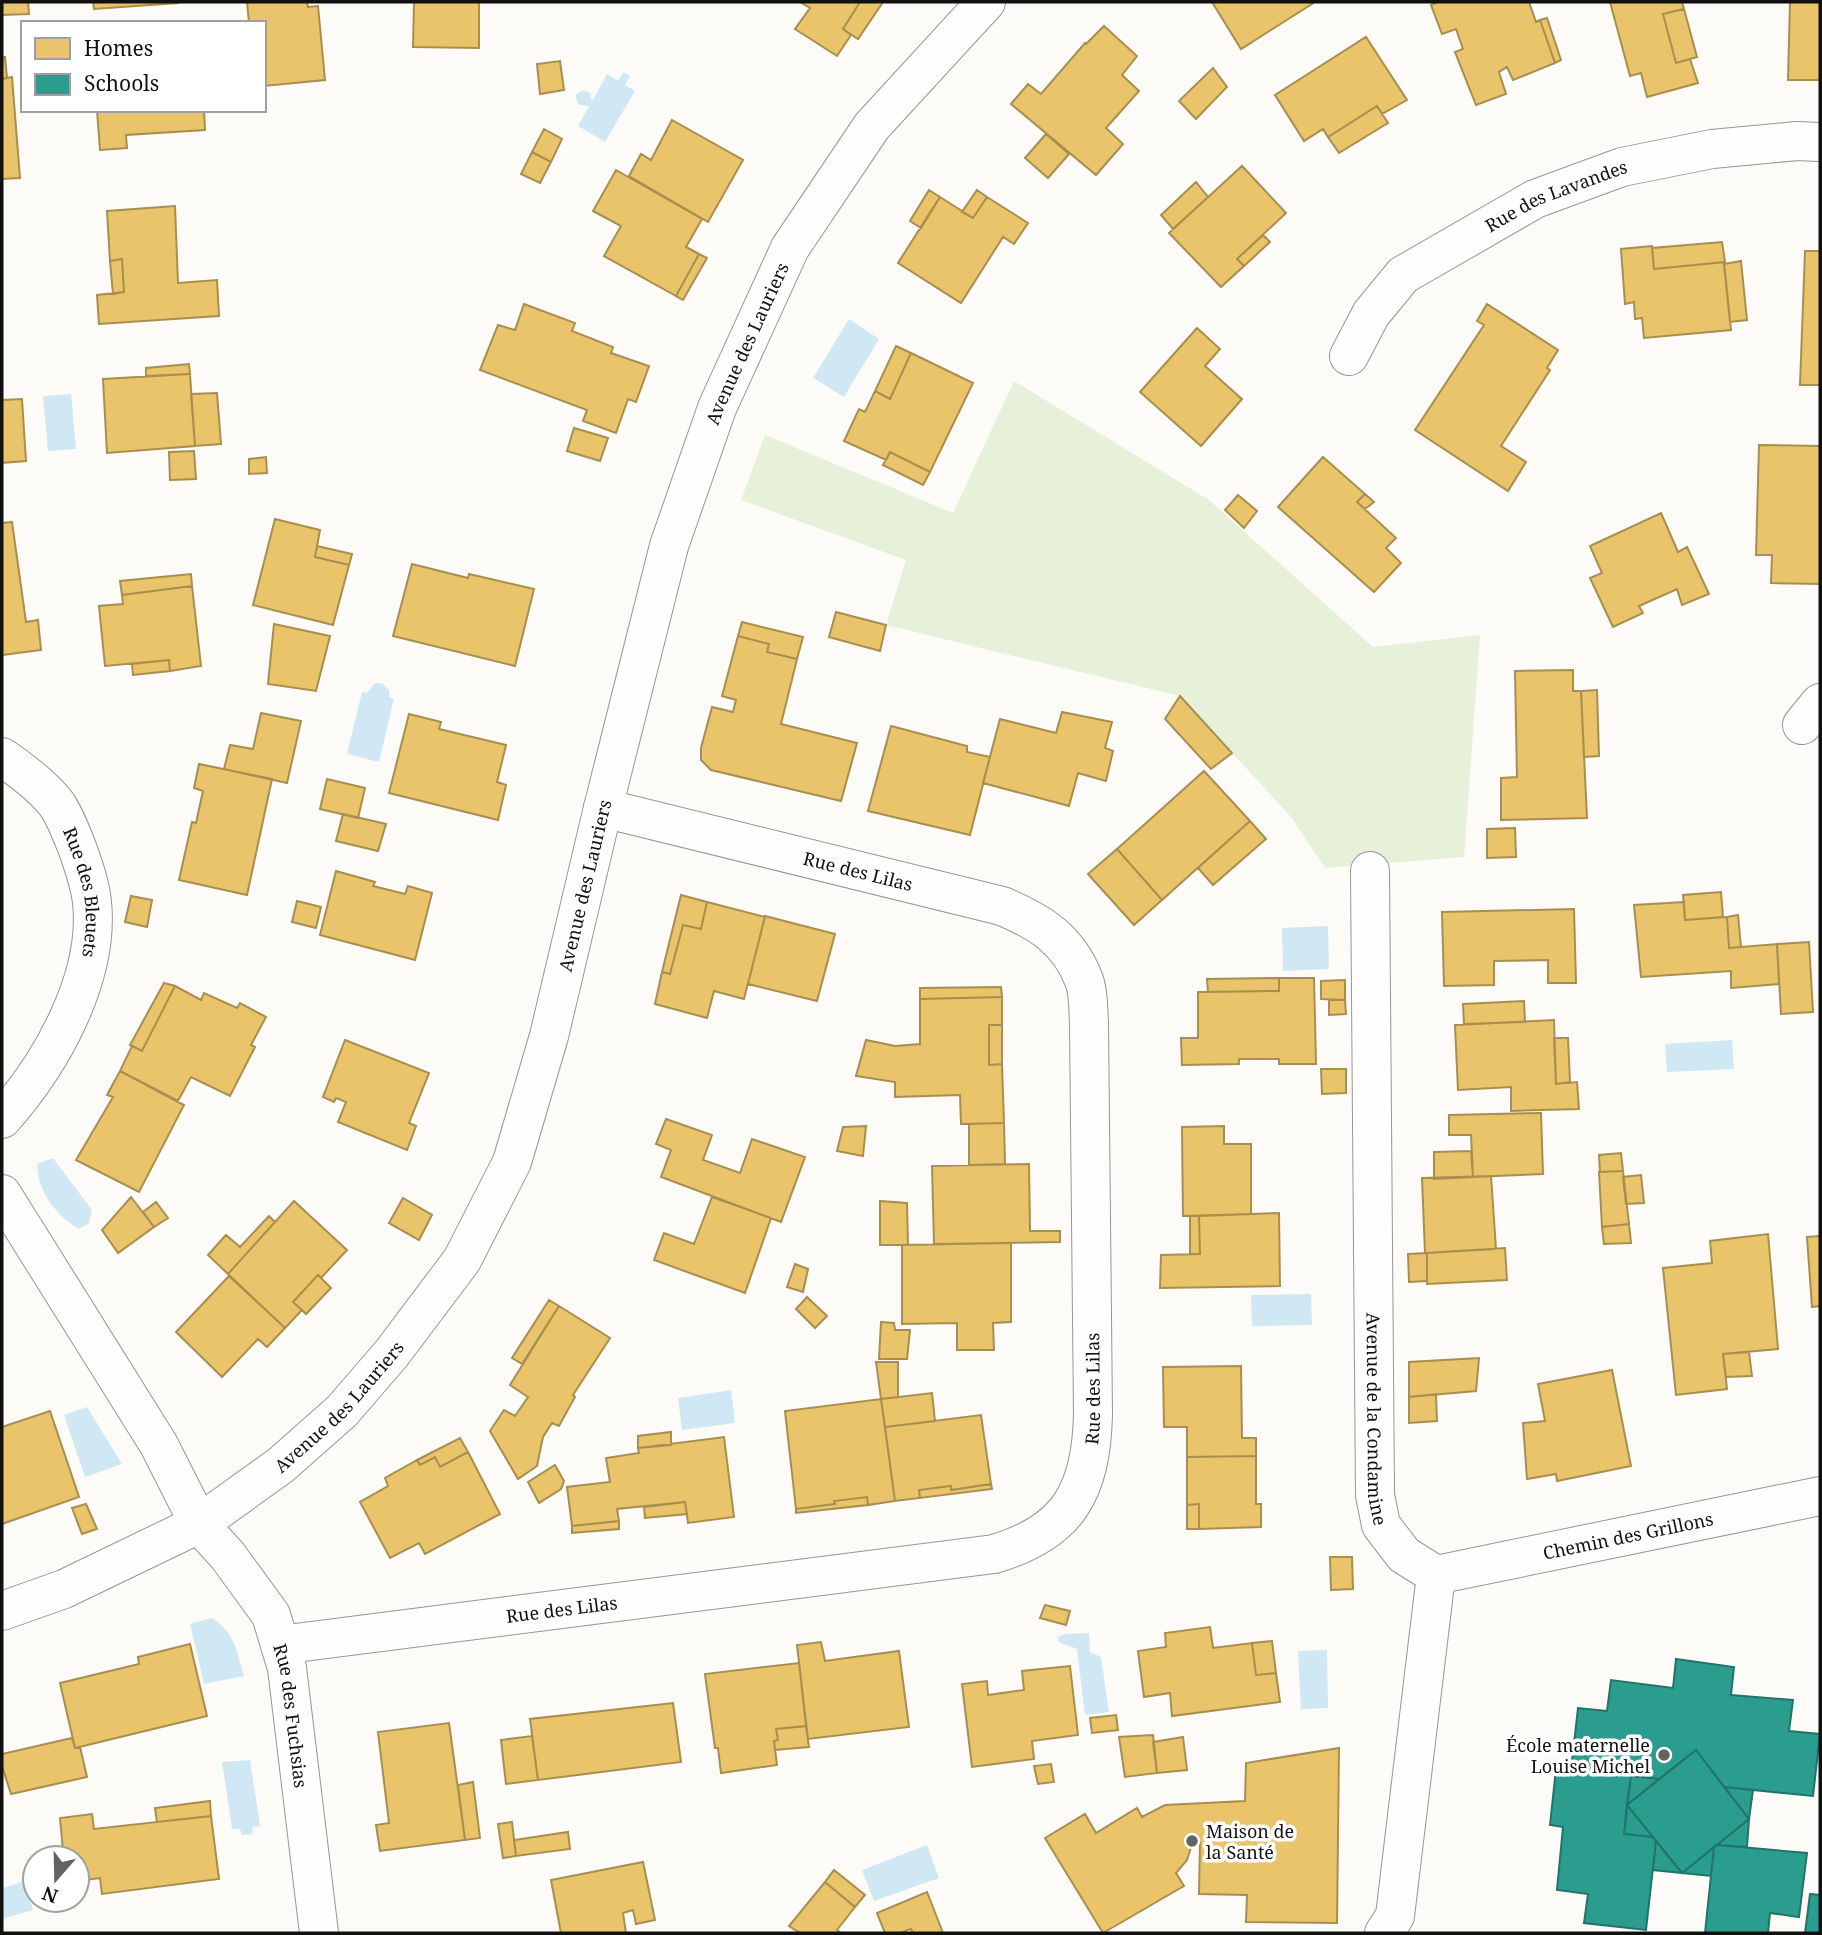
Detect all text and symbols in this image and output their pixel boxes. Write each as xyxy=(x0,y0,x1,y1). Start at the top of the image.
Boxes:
legend xyxy=(21,21,266,112)
text: Homes xyxy=(84,34,153,62)
text: Schools xyxy=(84,69,159,97)
street label: Rue des Lavandes xyxy=(1481,154,1629,237)
street label: Avenue des Lauriers xyxy=(700,258,794,428)
street label: Avenue des Lauriers xyxy=(553,797,617,974)
street label: Rue des Bleuets xyxy=(58,823,105,960)
street label: Rue des Lilas xyxy=(801,846,915,896)
street label: Avenue de la Condamine xyxy=(1362,1312,1393,1527)
street label: Rue des Lilas xyxy=(1079,1333,1105,1446)
street label: Avenue des Lauriers xyxy=(269,1336,409,1478)
street label: Chemin des Grillons xyxy=(1541,1506,1715,1565)
street label: Rue des Lilas xyxy=(505,1590,619,1628)
street label: Rue des Fuchsias xyxy=(268,1641,313,1789)
place label: École maternelle Louise Michel xyxy=(1506,1733,1650,1778)
marker: École maternelle Louise Michel xyxy=(1656,1747,1672,1763)
place label: Maison de la Santé xyxy=(1206,1819,1294,1864)
marker: Maison de la Santé xyxy=(1184,1833,1200,1849)
north arrow xyxy=(21,1844,91,1914)
text: N xyxy=(39,1880,62,1910)

